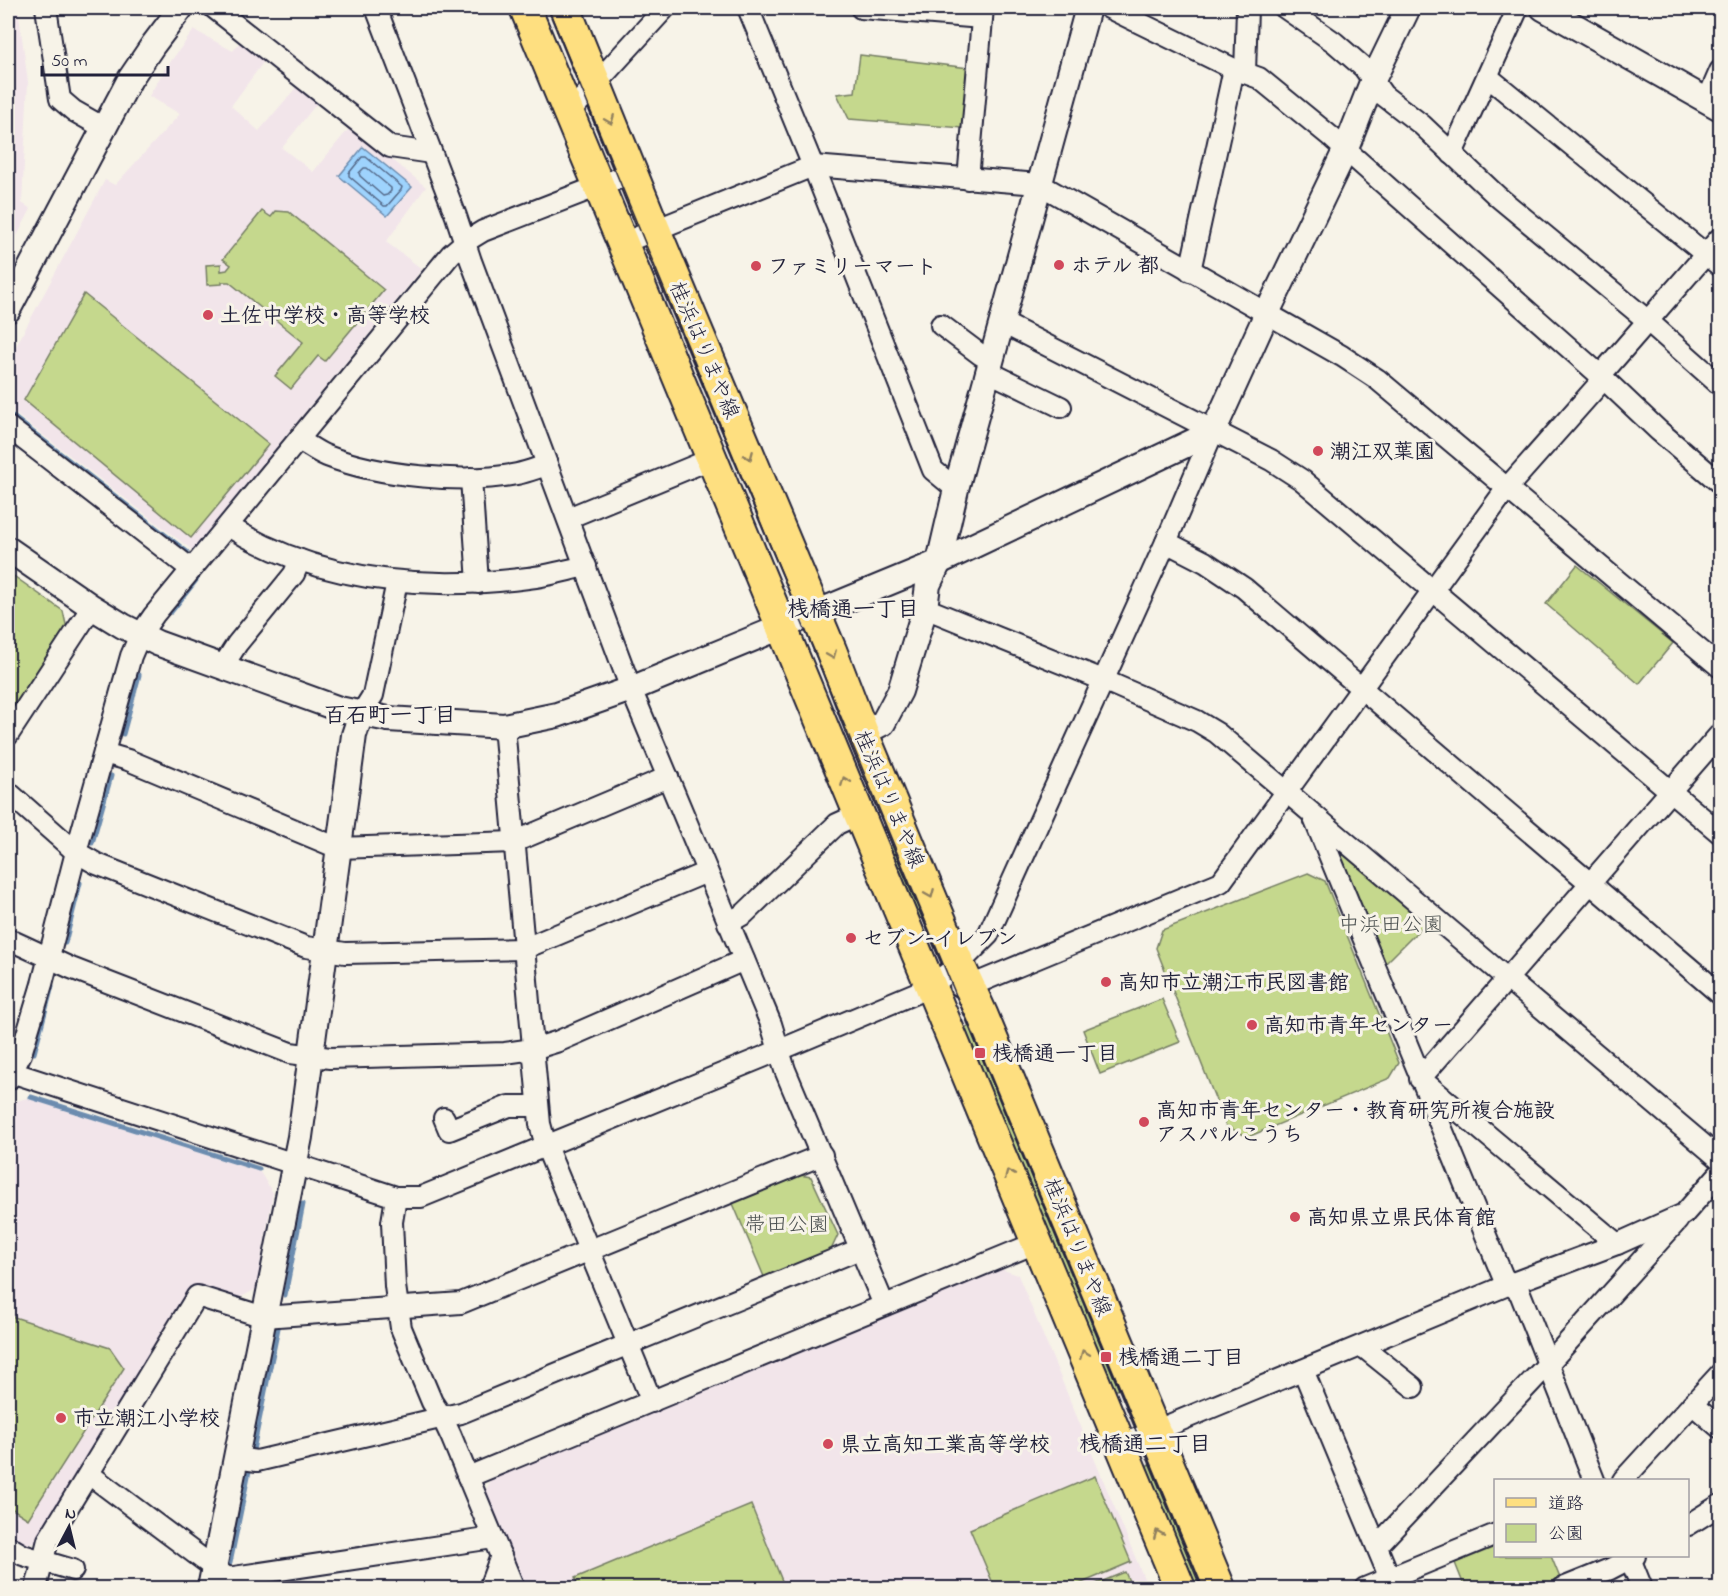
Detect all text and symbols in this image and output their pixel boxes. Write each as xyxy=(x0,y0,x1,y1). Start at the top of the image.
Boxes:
scale bar xyxy=(42,39,168,77)
text: 50 m xyxy=(51,49,88,75)
one-way arrow xyxy=(603,114,615,125)
place label: ホテル 都 xyxy=(1071,252,1159,282)
place label: ファミリーマート xyxy=(768,253,937,283)
marker: ホテル 都 xyxy=(1052,258,1066,272)
marker: ファミリーマート xyxy=(749,259,763,273)
street label: 桂浜はりまや線 xyxy=(661,277,746,424)
place label: 土佐中学校・高等学校 xyxy=(220,302,430,332)
marker: 土佐中学校・高等学校 xyxy=(201,308,215,322)
place label: 潮江双葉園 xyxy=(1330,438,1435,468)
marker: 潮江双葉園 xyxy=(1311,444,1325,458)
one-way arrow xyxy=(742,449,754,460)
district label: 桟橋通一丁目 xyxy=(787,595,919,627)
one-way arrow xyxy=(825,649,837,660)
district label: 百石町一丁目 xyxy=(324,701,456,733)
street label: 桂浜はりまや線 xyxy=(846,726,931,873)
one-way arrow xyxy=(840,776,852,787)
one-way arrow xyxy=(923,887,935,898)
park label: 中浜田公園 xyxy=(1339,911,1444,941)
place label: セブン-イレブン xyxy=(863,925,1018,955)
marker: セブン-イレブン xyxy=(844,931,858,945)
place label: 高知市立潮江市民図書館 xyxy=(1118,969,1349,999)
marker: 高知市立潮江市民図書館 xyxy=(1099,975,1113,989)
place label: 高知市青年センター xyxy=(1264,1012,1453,1042)
marker: 高知市青年センター xyxy=(1245,1018,1259,1032)
place label: 桟橋通一丁目 xyxy=(992,1040,1118,1070)
marker: 桟橋通一丁目 xyxy=(973,1046,987,1060)
place label: 高知市青年センター・教育研究所複合施設 アスパルこうち xyxy=(1156,1097,1555,1151)
marker: 高知市青年センター・教育研究所複合施設 アスパルこうち xyxy=(1137,1115,1151,1129)
one-way arrow xyxy=(1004,1169,1016,1180)
street label: 桂浜はりまや線 xyxy=(1035,1174,1118,1322)
place label: 高知県立県民体育館 xyxy=(1307,1204,1496,1234)
marker: 高知県立県民体育館 xyxy=(1288,1210,1302,1224)
park label: 帯田公園 xyxy=(745,1211,829,1241)
place label: 桟橋通二丁目 xyxy=(1118,1344,1244,1374)
one-way arrow xyxy=(1079,1349,1091,1360)
marker: 桟橋通二丁目 xyxy=(1099,1350,1113,1364)
place label: 市立潮江小学校 xyxy=(73,1405,220,1435)
marker: 市立潮江小学校 xyxy=(54,1411,68,1425)
district label: 桟橋通二丁目 xyxy=(1079,1430,1211,1462)
place label: 県立高知工業高等学校 xyxy=(840,1431,1050,1461)
marker: 県立高知工業高等学校 xyxy=(821,1437,835,1451)
legend xyxy=(1494,1479,1689,1557)
text: 道路 xyxy=(1548,1492,1584,1518)
north arrow xyxy=(39,1497,99,1557)
text: N xyxy=(64,1502,78,1527)
text: 公園 xyxy=(1548,1522,1584,1548)
one-way arrow xyxy=(1153,1530,1165,1541)

